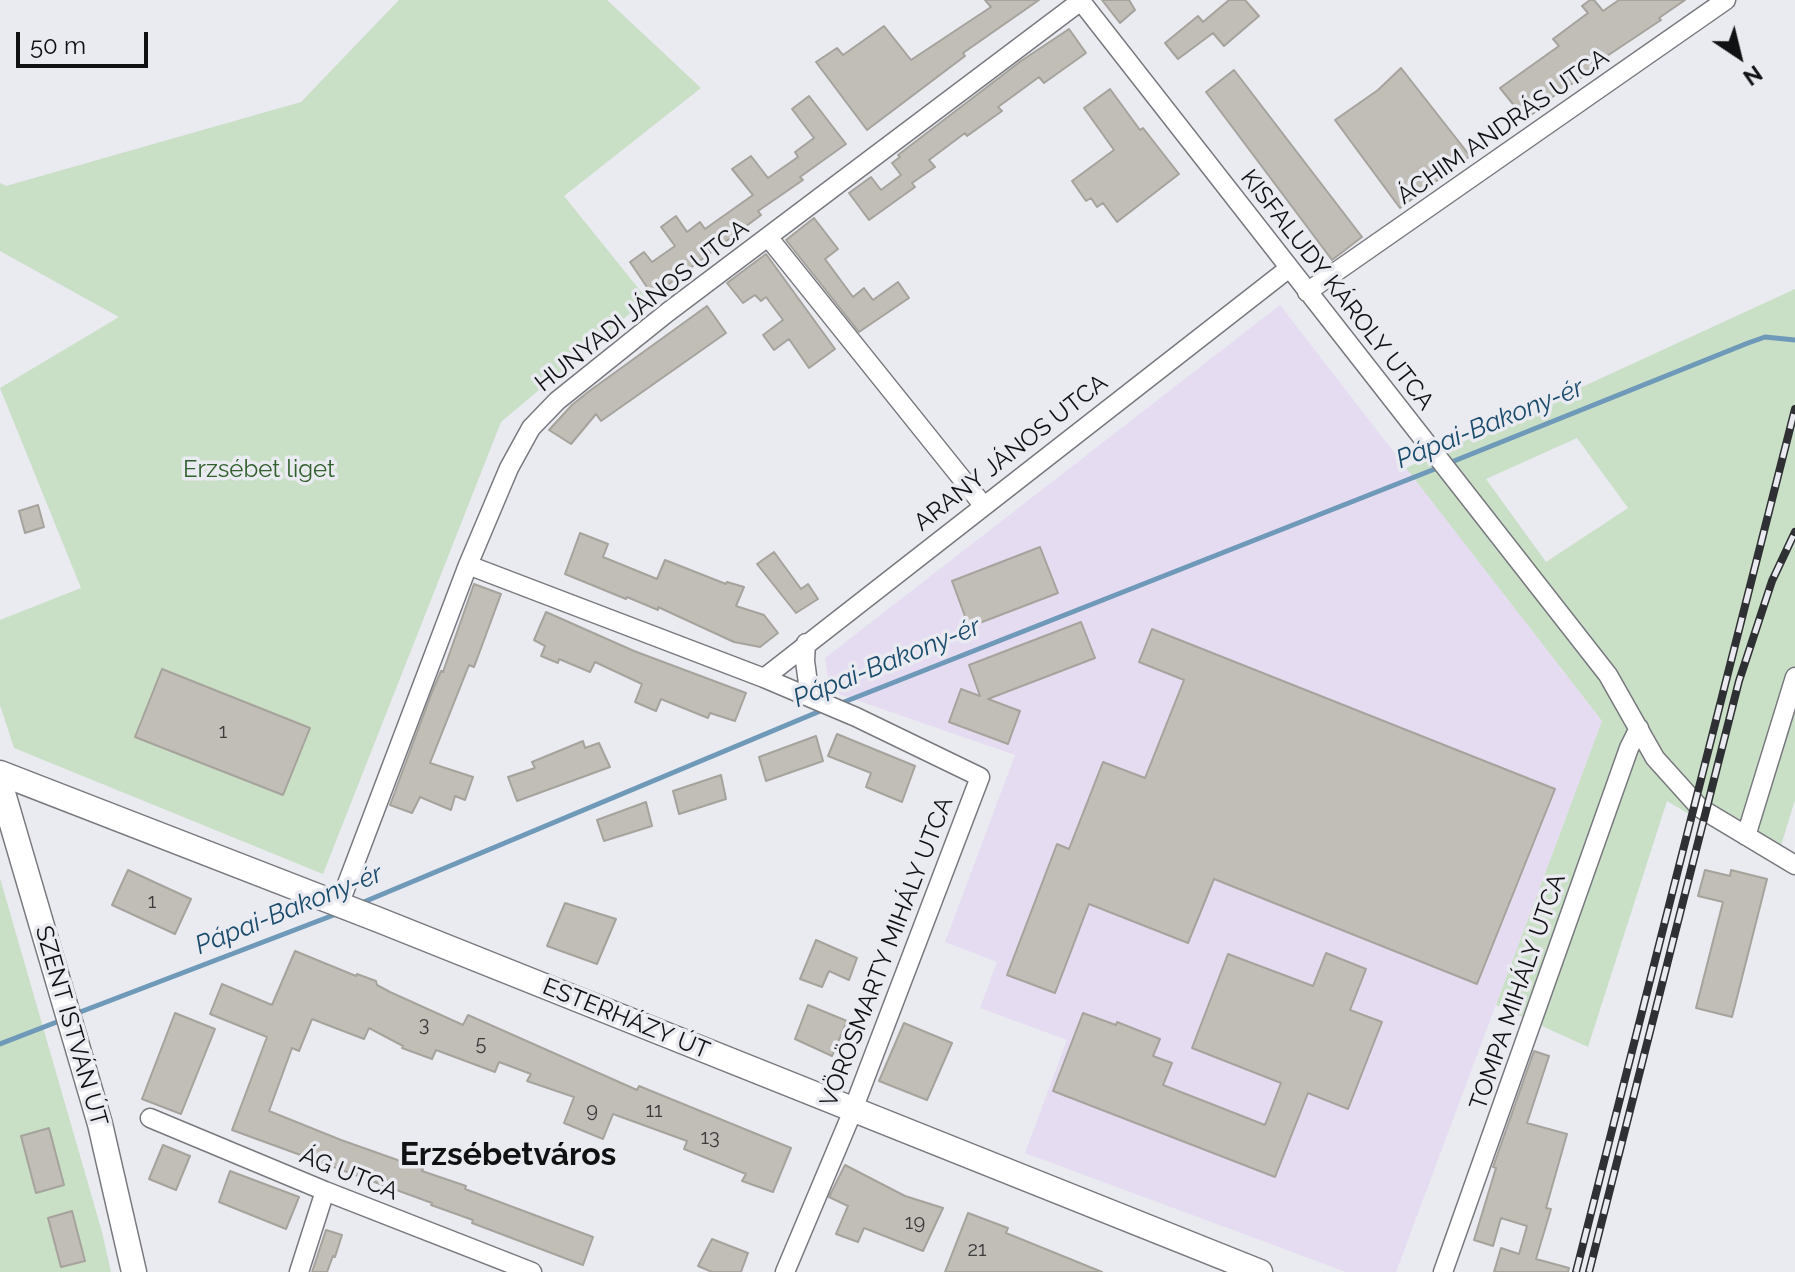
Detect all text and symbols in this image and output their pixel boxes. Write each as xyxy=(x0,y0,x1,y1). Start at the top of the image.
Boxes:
scale bar xyxy=(20,16,152,66)
north arrow xyxy=(1699,16,1779,96)
text: 50 m xyxy=(30,31,86,60)
street label: ÁCHIM ANDRÁS UTCA xyxy=(1392,43,1614,211)
text: N xyxy=(1738,60,1767,91)
street label: KISFALUDY KÁROLY UTCA xyxy=(1234,164,1440,416)
street label: HUNYADI JÁNOS UTCA xyxy=(530,214,754,398)
street label: ARANY JÁNOS UTCA xyxy=(909,369,1113,537)
water label: Pápai-Bakony-ér xyxy=(1392,372,1588,476)
park label: Erzsébet liget xyxy=(183,456,335,484)
water label: Pápai-Bakony-ér xyxy=(789,611,985,715)
house number: 1 xyxy=(219,720,227,744)
street label: VÖRÖSMARTY MIHÁLY UTCA xyxy=(814,793,960,1111)
water label: Pápai-Bakony-ér xyxy=(191,858,387,962)
street label: TOMPA MIHÁLY UTCA xyxy=(1464,870,1572,1114)
house number: 1 xyxy=(148,890,156,914)
street label: SZENT ISTVÁN ÚT xyxy=(29,922,113,1130)
street label: ESTERHÁZY ÚT xyxy=(538,972,714,1066)
house number: 3 xyxy=(419,1013,429,1037)
house number: 5 xyxy=(476,1032,486,1056)
house number: 9 xyxy=(586,1099,598,1123)
house number: 11 xyxy=(645,1099,663,1123)
house number: 13 xyxy=(700,1126,720,1150)
district label: Erzsébetváros xyxy=(400,1136,616,1174)
street label: ÁG UTCA xyxy=(296,1141,402,1207)
house number: 19 xyxy=(905,1211,925,1235)
house number: 21 xyxy=(968,1238,986,1262)

